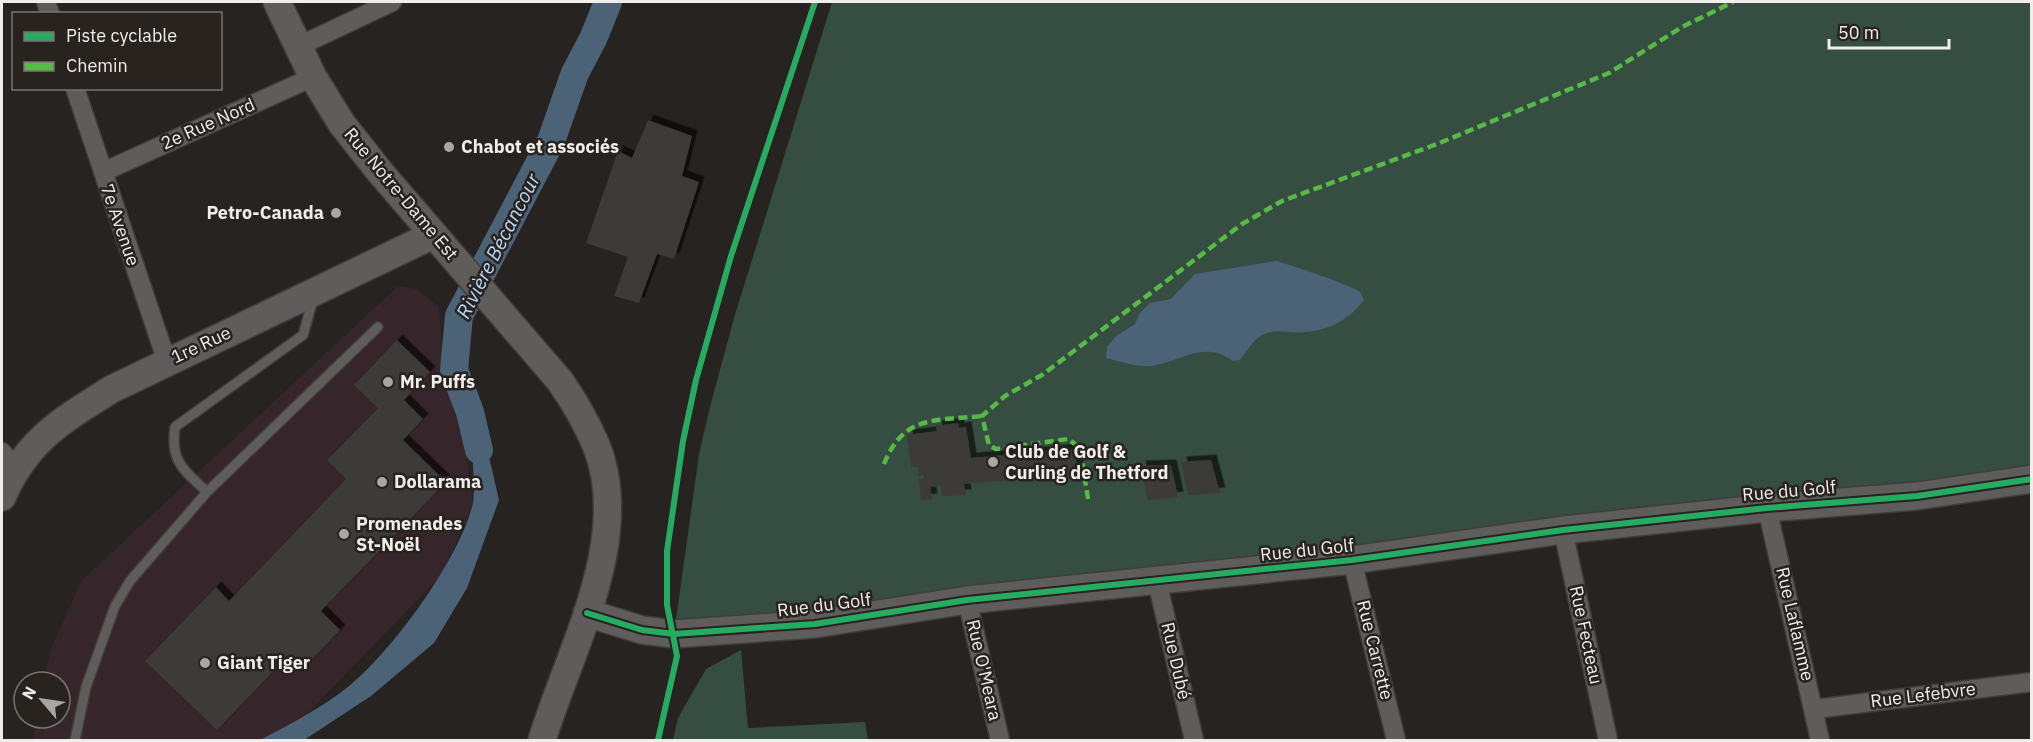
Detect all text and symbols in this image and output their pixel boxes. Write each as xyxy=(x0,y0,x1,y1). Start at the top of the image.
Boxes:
legend xyxy=(12,12,222,90)
scale bar xyxy=(1829,12,1949,50)
text: 50 m xyxy=(1838,21,1880,44)
text: Piste cyclable xyxy=(66,24,177,47)
text: Chemin xyxy=(66,54,128,77)
street label: 2e Rue Nord xyxy=(157,93,258,155)
street label: Rue Notre-Dame Est xyxy=(339,123,463,265)
place label: Chabot et associés xyxy=(461,135,619,158)
marker: Chabot et associés xyxy=(442,140,456,154)
water label: Rivière Bécancour xyxy=(449,168,546,323)
street label: 7e Avenue xyxy=(96,181,145,269)
place label: Petro-Canada xyxy=(206,201,324,224)
marker: Petro-Canada xyxy=(329,206,343,220)
street label: 1re Rue xyxy=(167,321,234,368)
place label: Mr. Puffs xyxy=(400,370,475,393)
marker: Mr. Puffs xyxy=(381,375,395,389)
place label: Club de Golf & Curling de Thetford xyxy=(1005,440,1169,484)
marker: Club de Golf & Curling de Thetford xyxy=(986,455,1000,469)
place label: Dollarama xyxy=(394,470,481,493)
marker: Dollarama xyxy=(375,475,389,489)
street label: Rue du Golf xyxy=(1741,475,1837,506)
place label: Promenades St-Noël xyxy=(356,512,462,556)
marker: Promenades St-Noël xyxy=(337,527,351,541)
street label: Rue du Golf xyxy=(1259,533,1355,566)
street label: Rue Laflamme xyxy=(1771,565,1820,683)
street label: Rue Fecteau xyxy=(1565,583,1608,686)
street label: Rue du Golf xyxy=(776,587,872,622)
street label: Rue Carrette xyxy=(1352,598,1399,702)
street label: Rue O'Meara xyxy=(962,617,1007,723)
street label: Rue Dubé xyxy=(1156,620,1197,702)
place label: Giant Tiger xyxy=(217,651,310,674)
marker: Giant Tiger xyxy=(198,656,212,670)
north arrow xyxy=(12,670,72,730)
street label: Rue Lefebvre xyxy=(1869,677,1977,712)
text: N xyxy=(17,683,40,703)

